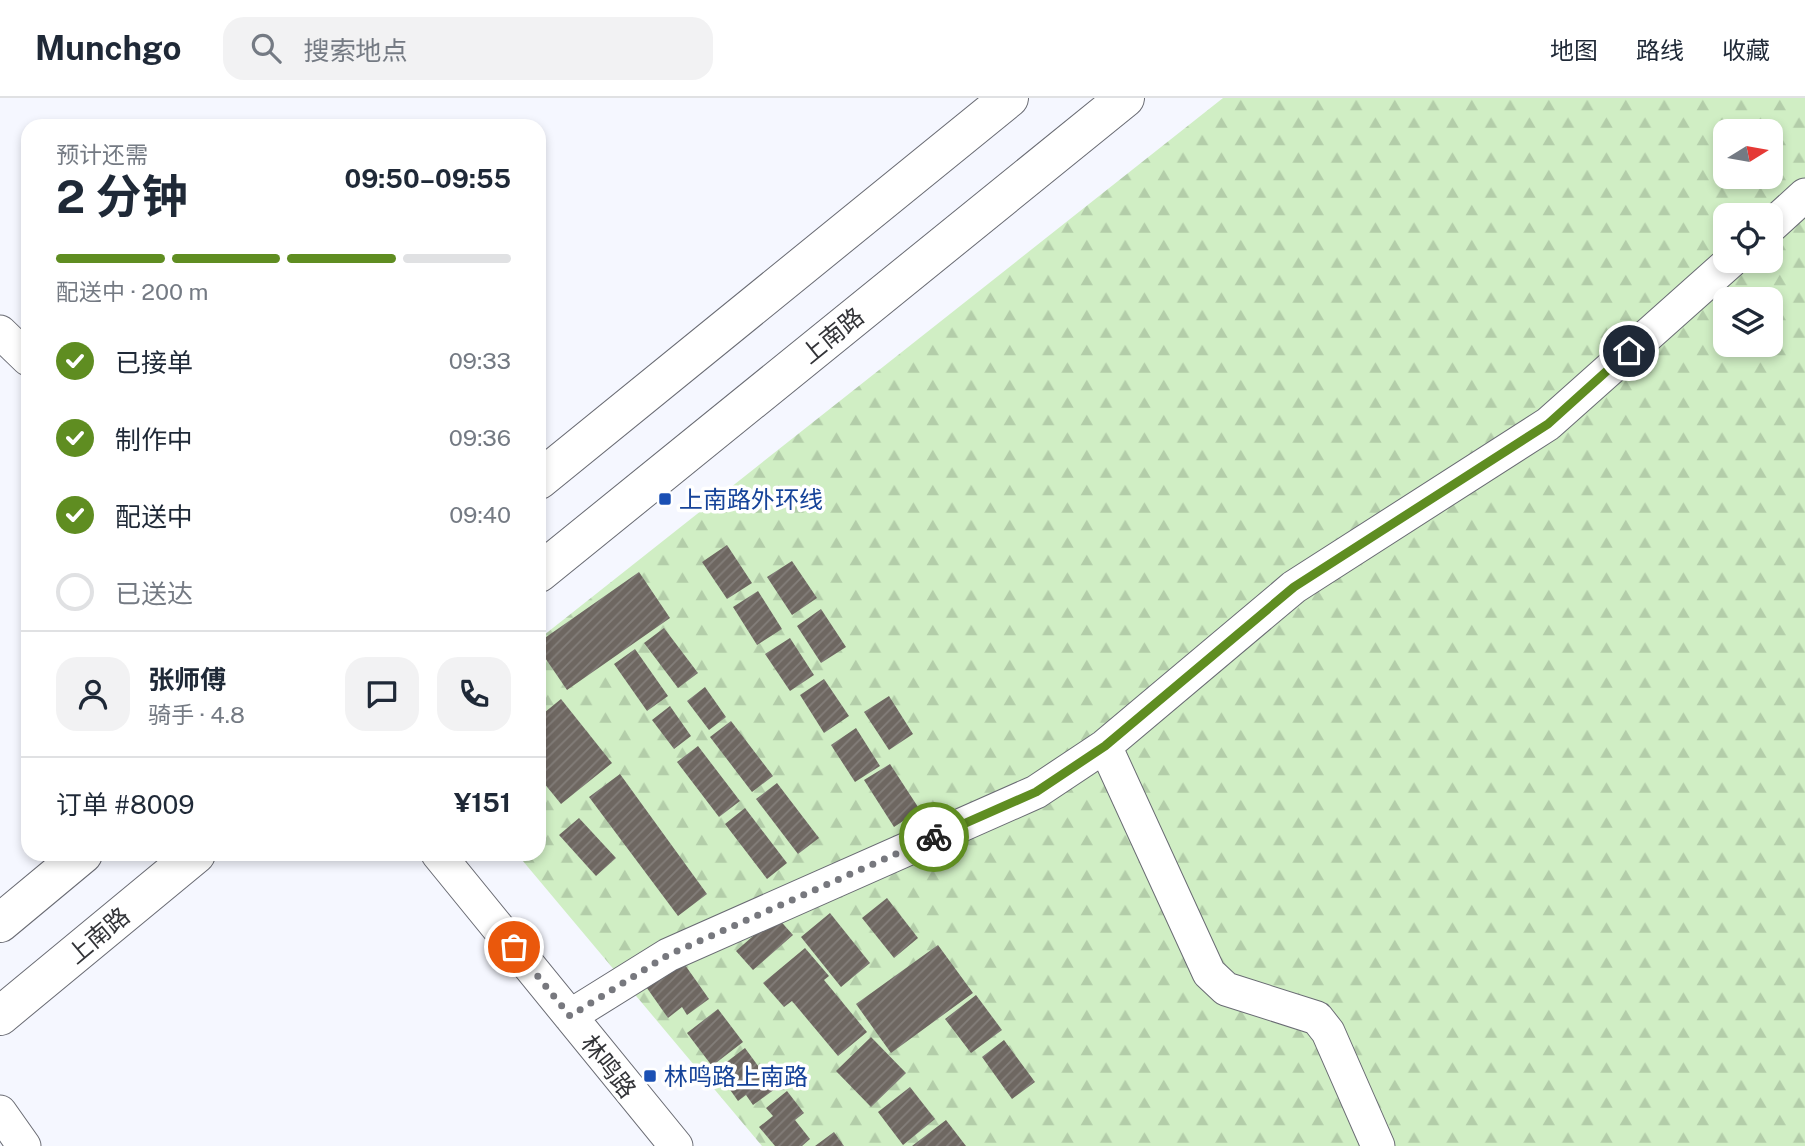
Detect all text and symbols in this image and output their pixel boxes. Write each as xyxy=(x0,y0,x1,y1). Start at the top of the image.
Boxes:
search box xyxy=(223,17,713,80)
text: Munchgo xyxy=(35,29,181,67)
icon: search xyxy=(247,29,285,67)
text: 搜索地点 xyxy=(303,35,407,66)
text: 地图 xyxy=(1550,36,1598,64)
text: 路线 xyxy=(1636,36,1684,64)
text: 收藏 xyxy=(1722,36,1770,64)
north arrow xyxy=(1713,119,1783,189)
map controls xyxy=(1713,119,1783,357)
text: 预计还需 xyxy=(56,141,148,168)
text: 09:50–09:55 xyxy=(345,163,511,194)
text: 2 分钟 xyxy=(56,169,188,223)
button: locate xyxy=(1713,203,1783,273)
text: 配送中 · 200 m xyxy=(56,278,209,305)
button: layers xyxy=(1713,287,1783,357)
street label: 上南路 xyxy=(795,301,869,369)
pin xyxy=(1599,321,1659,381)
icon: home xyxy=(1610,332,1648,370)
icon: check xyxy=(56,342,94,380)
text: 已接单 xyxy=(115,347,193,378)
text: 09:33 xyxy=(449,347,511,374)
icon: check xyxy=(56,419,94,457)
text: 制作中 xyxy=(115,424,193,455)
text: 09:36 xyxy=(449,424,511,451)
place label: 上南路外环线 xyxy=(679,485,823,513)
marker: 上南路外环线 xyxy=(657,491,673,507)
icon: check xyxy=(56,496,94,534)
text: 配送中 xyxy=(115,501,193,532)
text: 09:40 xyxy=(449,501,511,528)
text: 已送达 xyxy=(115,578,193,609)
button: person xyxy=(56,657,130,731)
button: chat xyxy=(345,657,419,731)
button: phone xyxy=(437,657,511,731)
text: 张师傅 xyxy=(148,664,226,695)
text: 骑手 · 4.8 xyxy=(148,701,245,728)
text: ¥151 xyxy=(454,787,511,818)
text: 订单 #8009 xyxy=(56,789,194,820)
courier xyxy=(899,802,969,872)
icon: bike xyxy=(915,818,953,856)
street label: 上南路 xyxy=(61,901,135,969)
pin xyxy=(484,917,544,977)
icon: bag xyxy=(495,928,533,966)
street label: 林鸣路 xyxy=(576,1029,642,1103)
place label: 林鸣路上南路 xyxy=(664,1062,808,1090)
marker: 林鸣路上南路 xyxy=(642,1068,658,1084)

